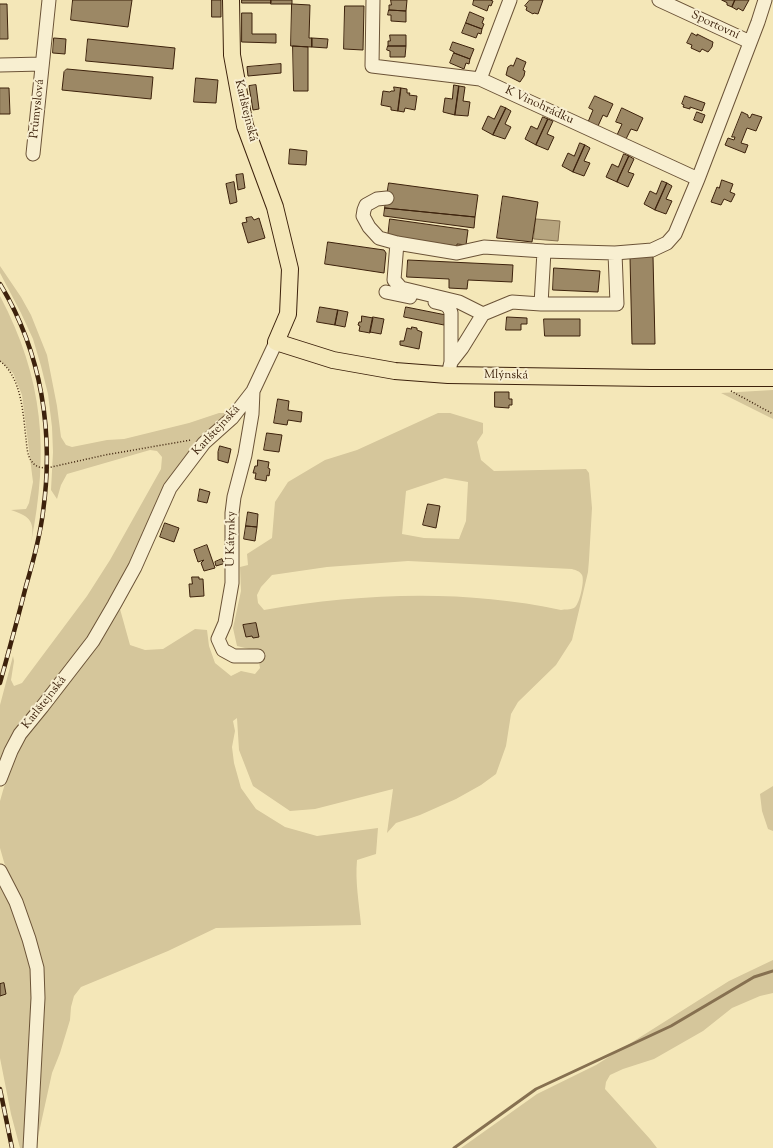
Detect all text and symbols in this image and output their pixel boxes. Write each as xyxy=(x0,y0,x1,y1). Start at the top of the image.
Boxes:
street label: Sportovní xyxy=(688,8,742,44)
street label: Průmyslová xyxy=(28,79,48,139)
street label: Karlštejnská xyxy=(230,79,260,143)
street label: K Vinohrádku xyxy=(502,84,576,128)
street label: Mlýnská xyxy=(484,368,528,384)
street label: Karlštejnská xyxy=(190,403,244,459)
street label: U Kátynky xyxy=(224,511,240,567)
street label: Karlštejnská xyxy=(20,674,70,732)

